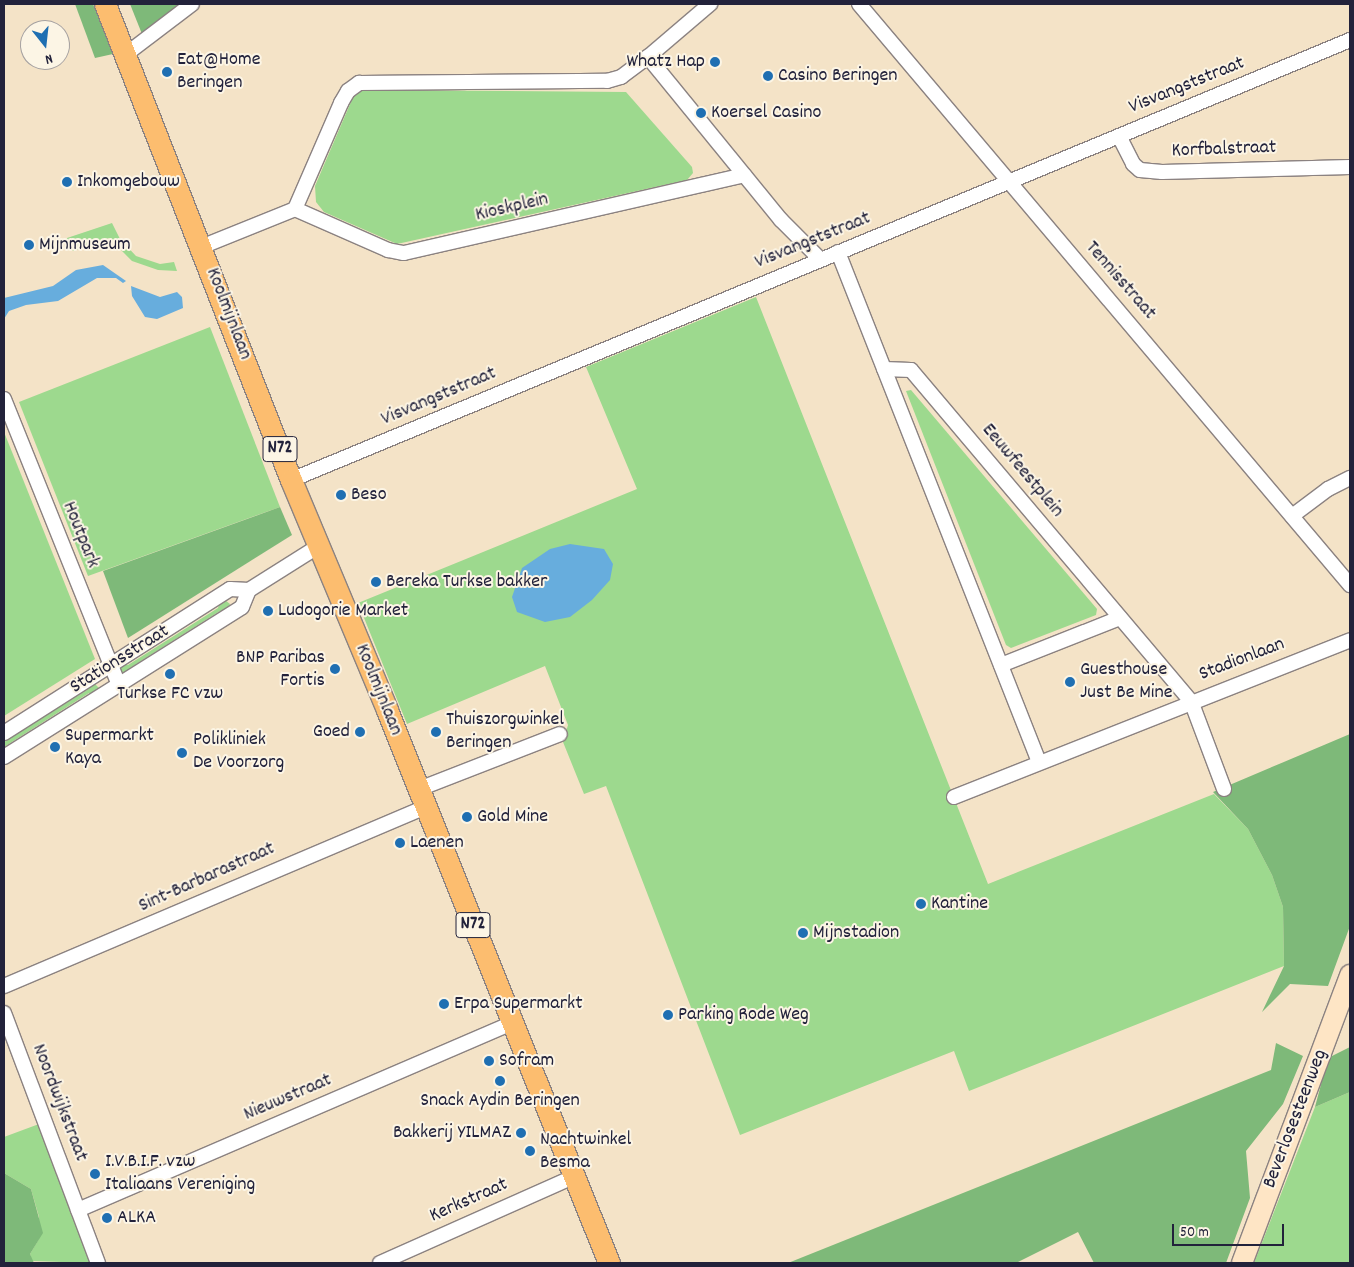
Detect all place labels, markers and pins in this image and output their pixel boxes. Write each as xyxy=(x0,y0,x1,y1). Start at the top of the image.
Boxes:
place label: Eat@Home Beringen xyxy=(177,49,261,96)
place label: Whatz Hap xyxy=(627,50,705,74)
marker: Whatz Hap xyxy=(709,56,721,68)
place label: Casino Beringen xyxy=(778,64,897,88)
marker: Eat@Home Beringen xyxy=(161,66,173,78)
marker: Casino Beringen xyxy=(762,70,774,82)
place label: Koersel Casino xyxy=(711,101,821,125)
marker: Koersel Casino xyxy=(695,107,707,119)
place label: Inkomgebouw xyxy=(77,170,180,194)
marker: Inkomgebouw xyxy=(61,176,73,188)
place label: Mijnmuseum xyxy=(39,233,131,257)
marker: Mijnmuseum xyxy=(23,239,35,251)
place label: Beso xyxy=(351,483,387,507)
marker: Beso xyxy=(335,489,347,501)
place label: Bereka Turkse bakker xyxy=(386,570,547,594)
marker: Bereka Turkse bakker xyxy=(370,576,382,588)
place label: Ludogorie Market xyxy=(278,599,408,623)
marker: Ludogorie Market xyxy=(262,605,274,617)
place label: BNP Paribas Fortis xyxy=(236,646,325,693)
place label: Guesthouse Just Be Mine xyxy=(1080,658,1173,705)
marker: BNP Paribas Fortis xyxy=(329,663,341,675)
marker: Turkse FC vzw xyxy=(164,668,176,680)
marker: Guesthouse Just Be Mine xyxy=(1064,676,1076,688)
place label: Turkse FC vzw xyxy=(117,682,223,706)
place label: Thuiszorgwinkel Beringen xyxy=(446,708,564,755)
place label: Goed xyxy=(313,720,350,744)
place label: Supermarkt Kaya xyxy=(65,724,154,771)
marker: Goed xyxy=(354,726,366,738)
marker: Thuiszorgwinkel Beringen xyxy=(430,726,442,738)
place label: Polikliniek De Voorzorg xyxy=(193,729,284,776)
marker: Supermarkt Kaya xyxy=(49,741,61,753)
marker: Polikliniek De Voorzorg xyxy=(175,746,189,760)
place label: Gold Mine xyxy=(477,805,548,829)
marker: Gold Mine xyxy=(461,811,473,823)
place label: Laenen xyxy=(410,831,464,855)
marker: Laenen xyxy=(394,837,406,849)
place label: Kantine xyxy=(931,892,988,916)
marker: Kantine xyxy=(915,898,927,910)
place label: Mijnstadion xyxy=(813,921,899,945)
marker: Mijnstadion xyxy=(797,927,809,939)
place label: Erpa Supermarkt xyxy=(454,992,583,1016)
marker: Erpa Supermarkt xyxy=(438,998,450,1010)
place label: Parking Rode Weg xyxy=(678,1003,809,1027)
marker: Parking Rode Weg xyxy=(662,1009,674,1021)
place label: Sofram xyxy=(499,1049,554,1073)
marker: Sofram xyxy=(483,1055,495,1067)
marker: Snack Aydin Beringen xyxy=(494,1075,506,1087)
place label: Snack Aydin Beringen xyxy=(420,1089,580,1113)
place label: Bakkerij YILMAZ xyxy=(393,1121,511,1145)
marker: Bakkerij YILMAZ xyxy=(515,1127,527,1139)
place label: Nachtwinkel Besma xyxy=(540,1128,631,1175)
marker: Nachtwinkel Besma xyxy=(524,1145,536,1157)
place label: I.V.B.I.F. vzw Italiaans Vereniging xyxy=(105,1150,255,1197)
marker: I.V.B.I.F. vzw Italiaans Vereniging xyxy=(89,1168,101,1180)
place label: ALKA xyxy=(117,1206,156,1230)
marker: ALKA xyxy=(101,1212,113,1224)

